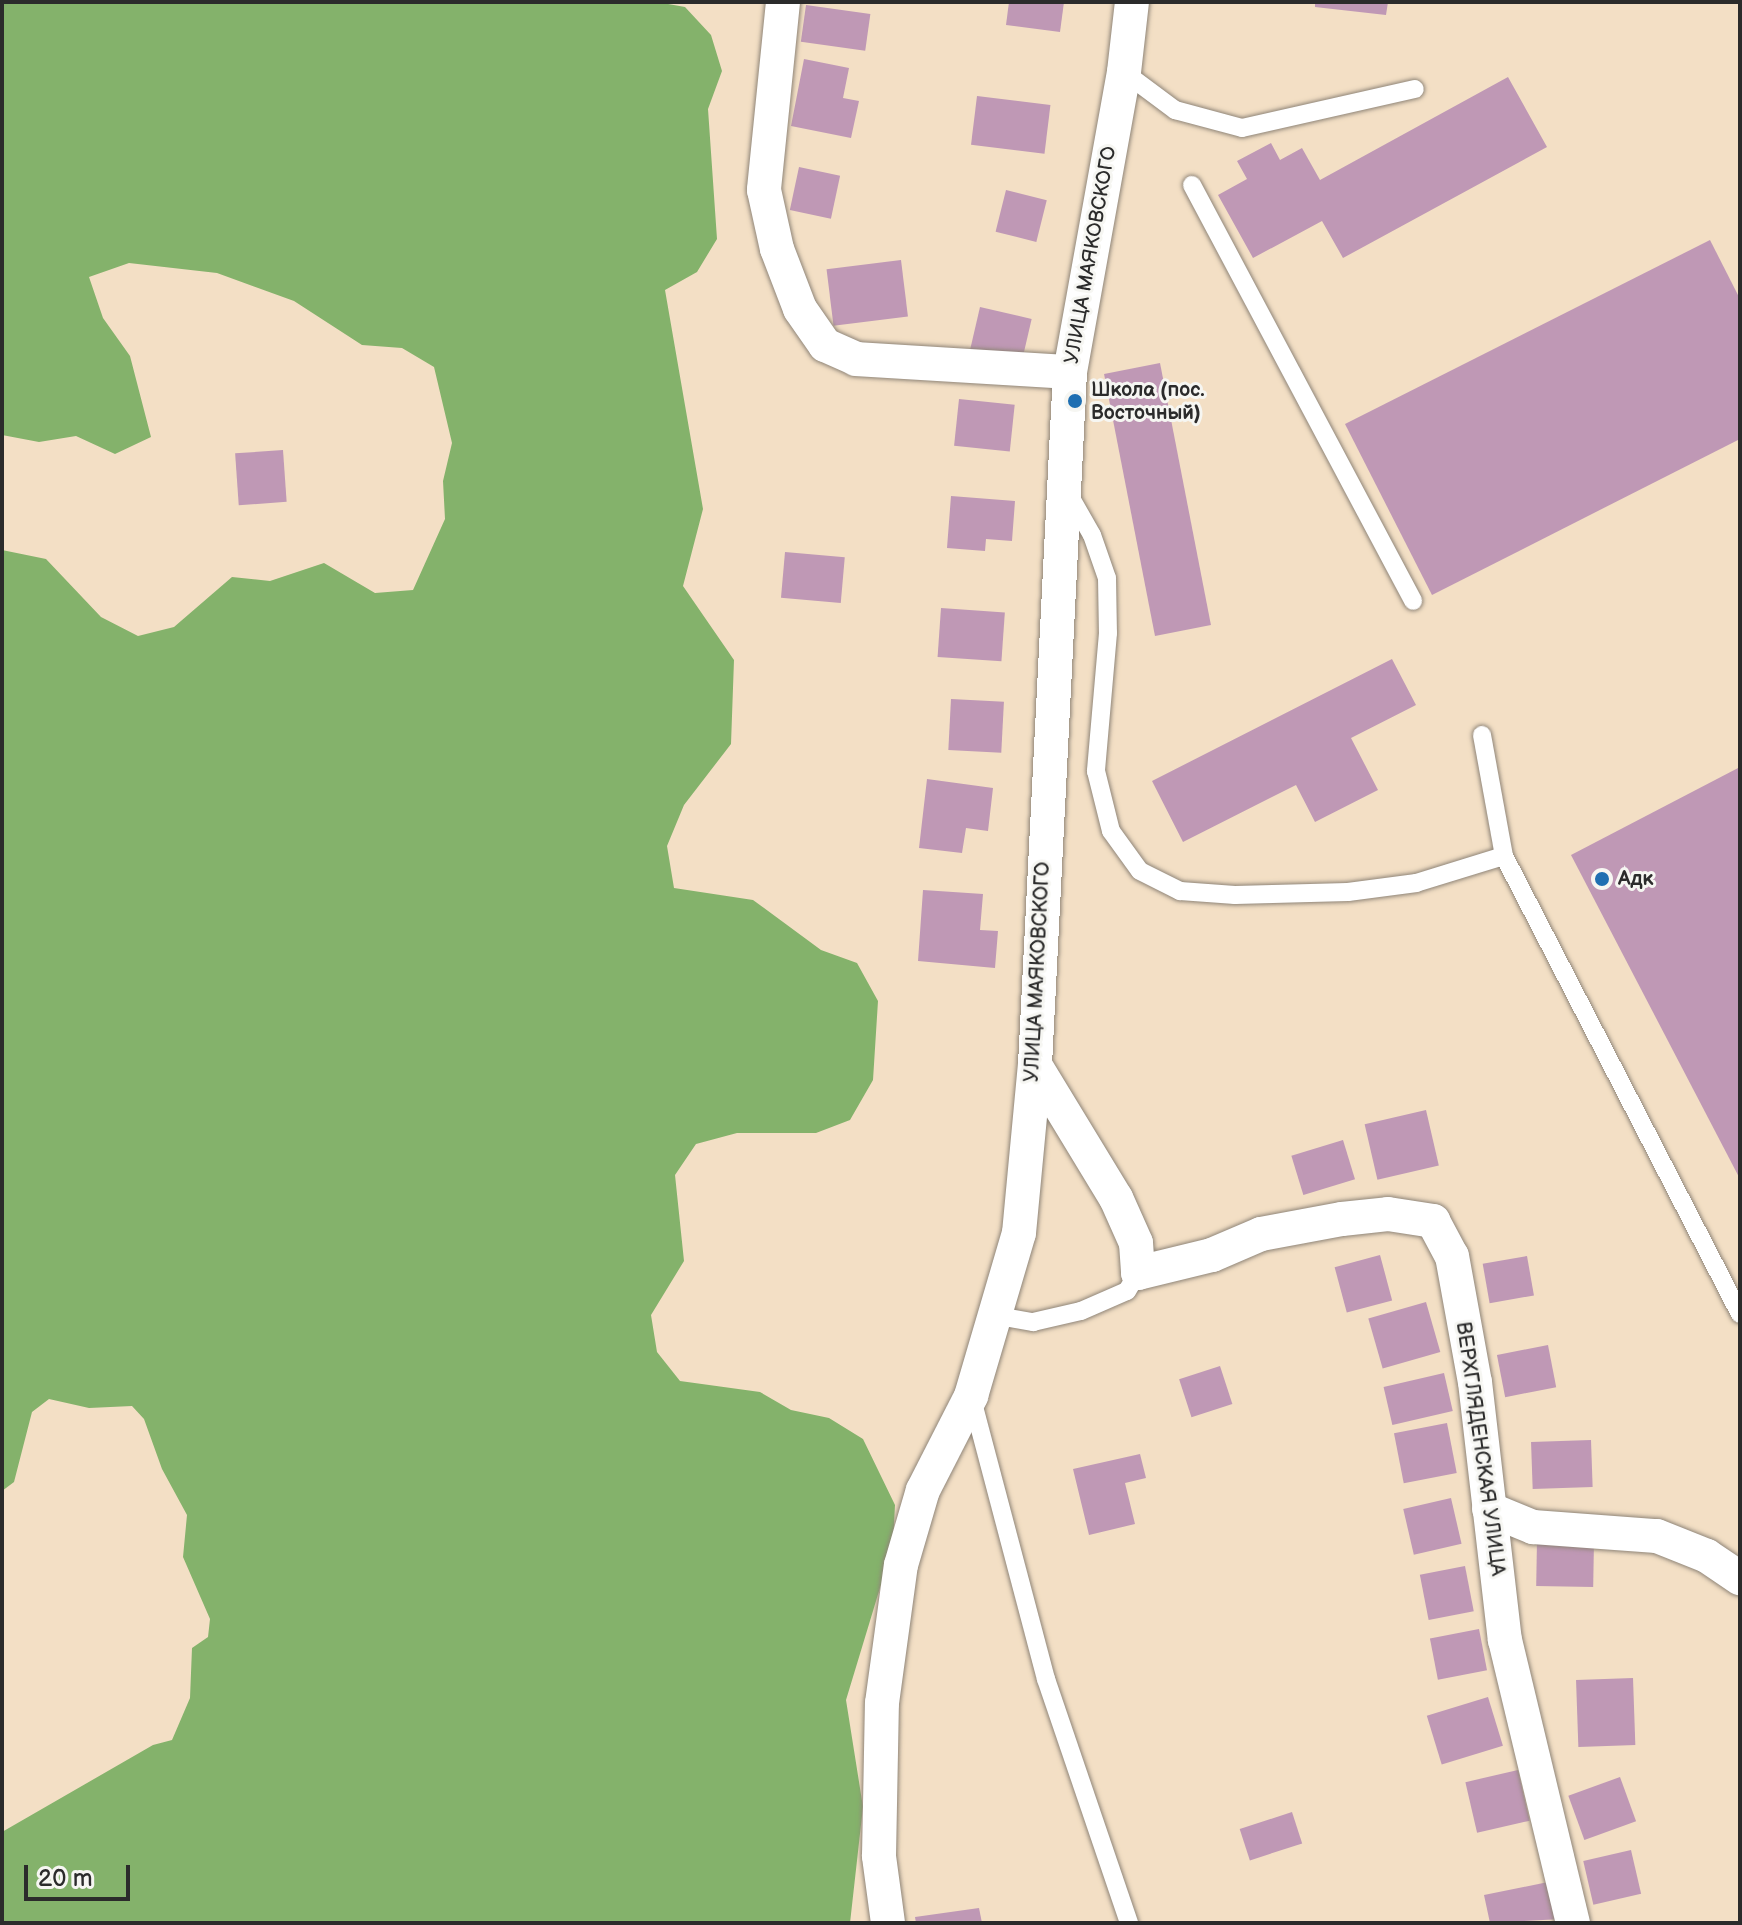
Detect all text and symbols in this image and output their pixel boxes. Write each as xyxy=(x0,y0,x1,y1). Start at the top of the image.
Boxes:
street label: УЛИЦА МАЯКОВСКОГО xyxy=(1060,144,1122,366)
place label: Школа (пос. Восточный) xyxy=(1091,378,1205,425)
marker: Школа (пос. Восточный) xyxy=(1066,392,1084,410)
street label: УЛИЦА МАЯКОВСКОГО xyxy=(1020,861,1056,1083)
place label: Адк xyxy=(1618,867,1653,891)
marker: Адк xyxy=(1593,870,1611,888)
street label: ВЕРХГЛЯДЕНСКАЯ УЛИЦА xyxy=(1450,1320,1510,1578)
scale bar xyxy=(28,1849,134,1899)
text: 20 m xyxy=(38,1864,93,1893)

